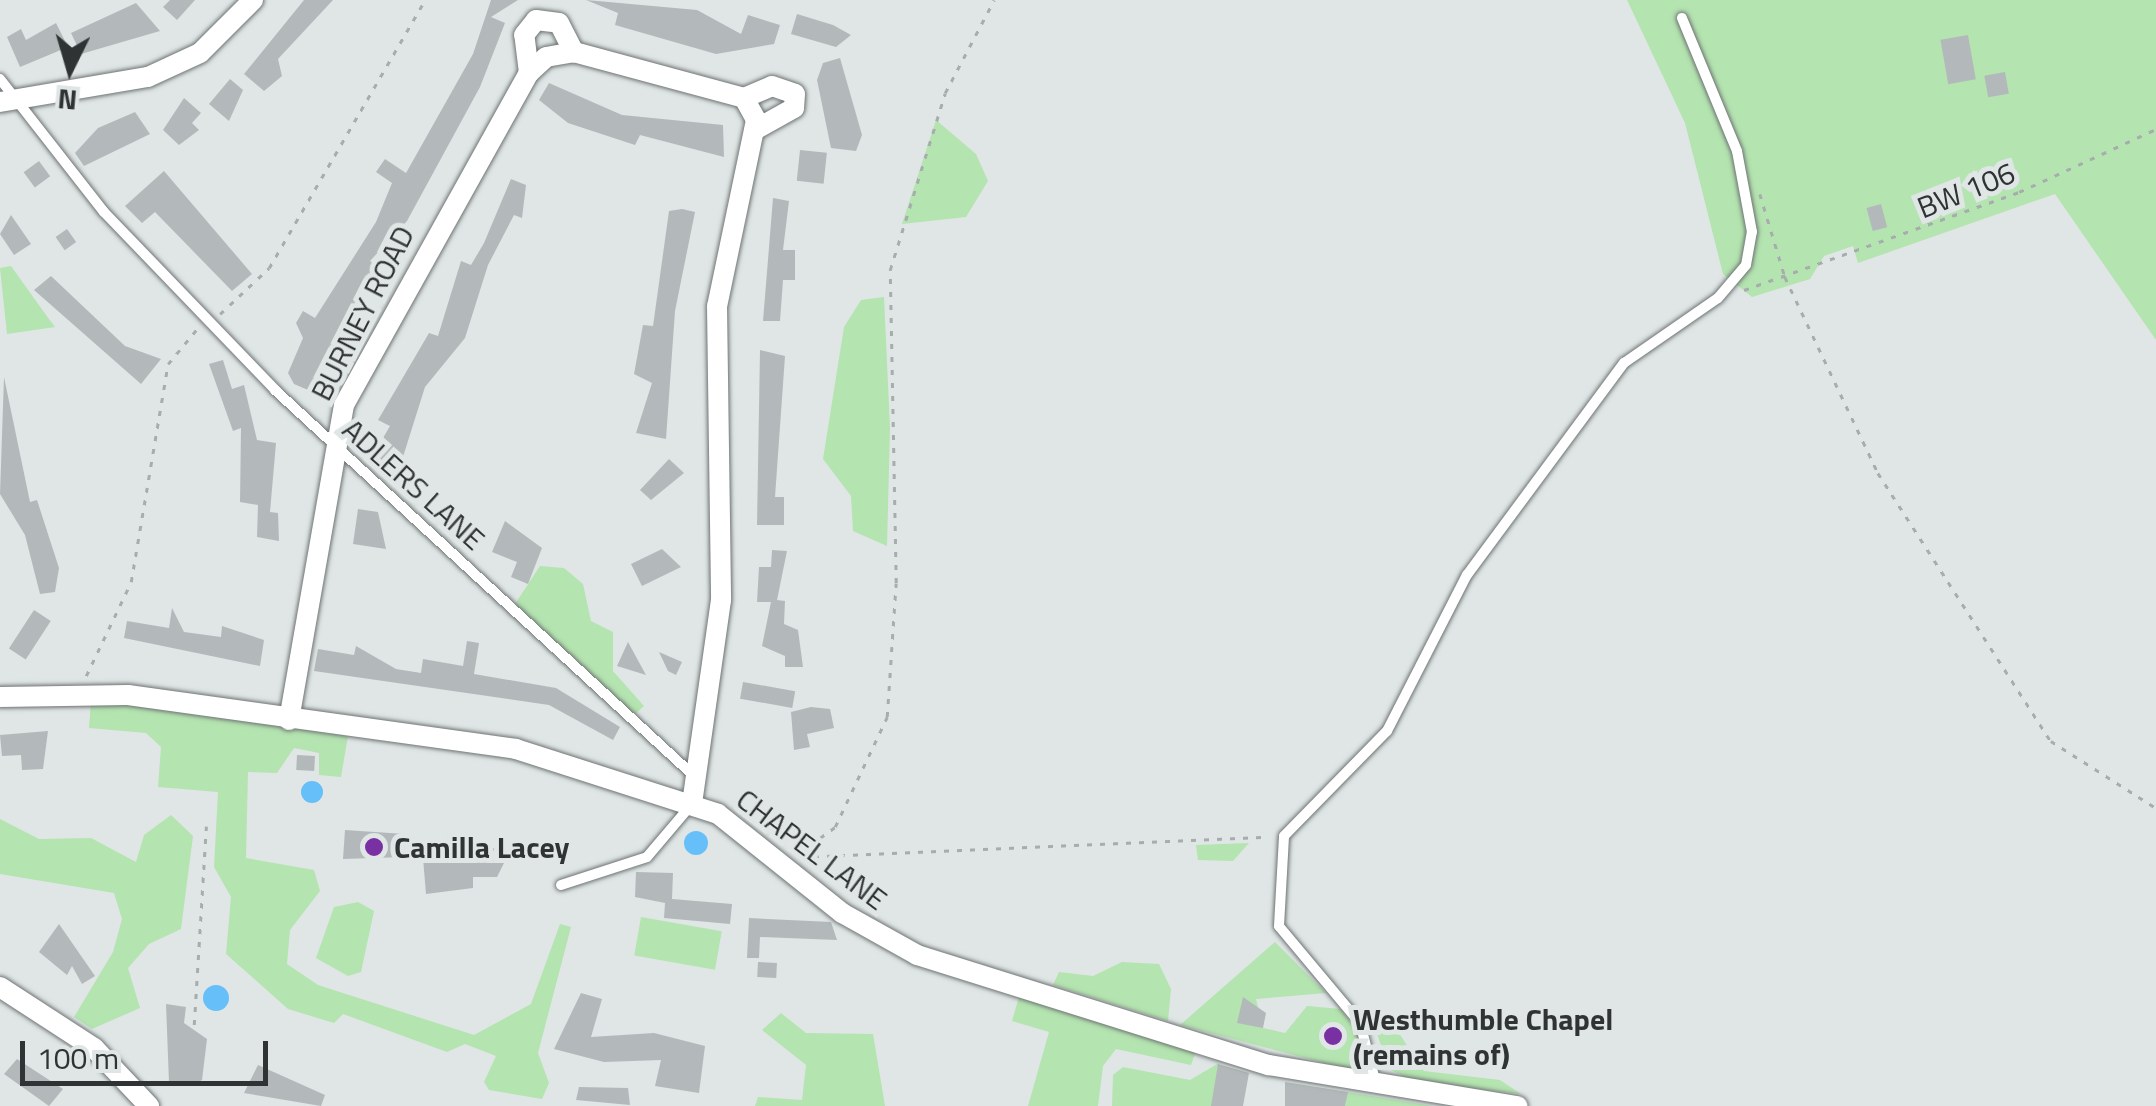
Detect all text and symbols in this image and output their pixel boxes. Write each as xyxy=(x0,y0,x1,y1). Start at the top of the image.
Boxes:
north arrow xyxy=(20,20,120,120)
text: N xyxy=(56,78,79,123)
street label: BW 106 xyxy=(1912,154,2020,226)
street label: BURNEY ROAD xyxy=(303,220,421,406)
street label: ADLERS LANE xyxy=(336,411,492,557)
street label: CHAPEL LANE xyxy=(730,781,894,917)
place label: Camilla Lacey xyxy=(394,829,569,865)
marker: Camilla Lacey xyxy=(363,836,385,858)
place label: Westhumble Chapel (remains of) xyxy=(1353,1001,1613,1072)
scale bar xyxy=(25,1021,272,1083)
marker: Westhumble Chapel (remains of) xyxy=(1322,1025,1344,1047)
text: 100 m xyxy=(37,1035,119,1081)

